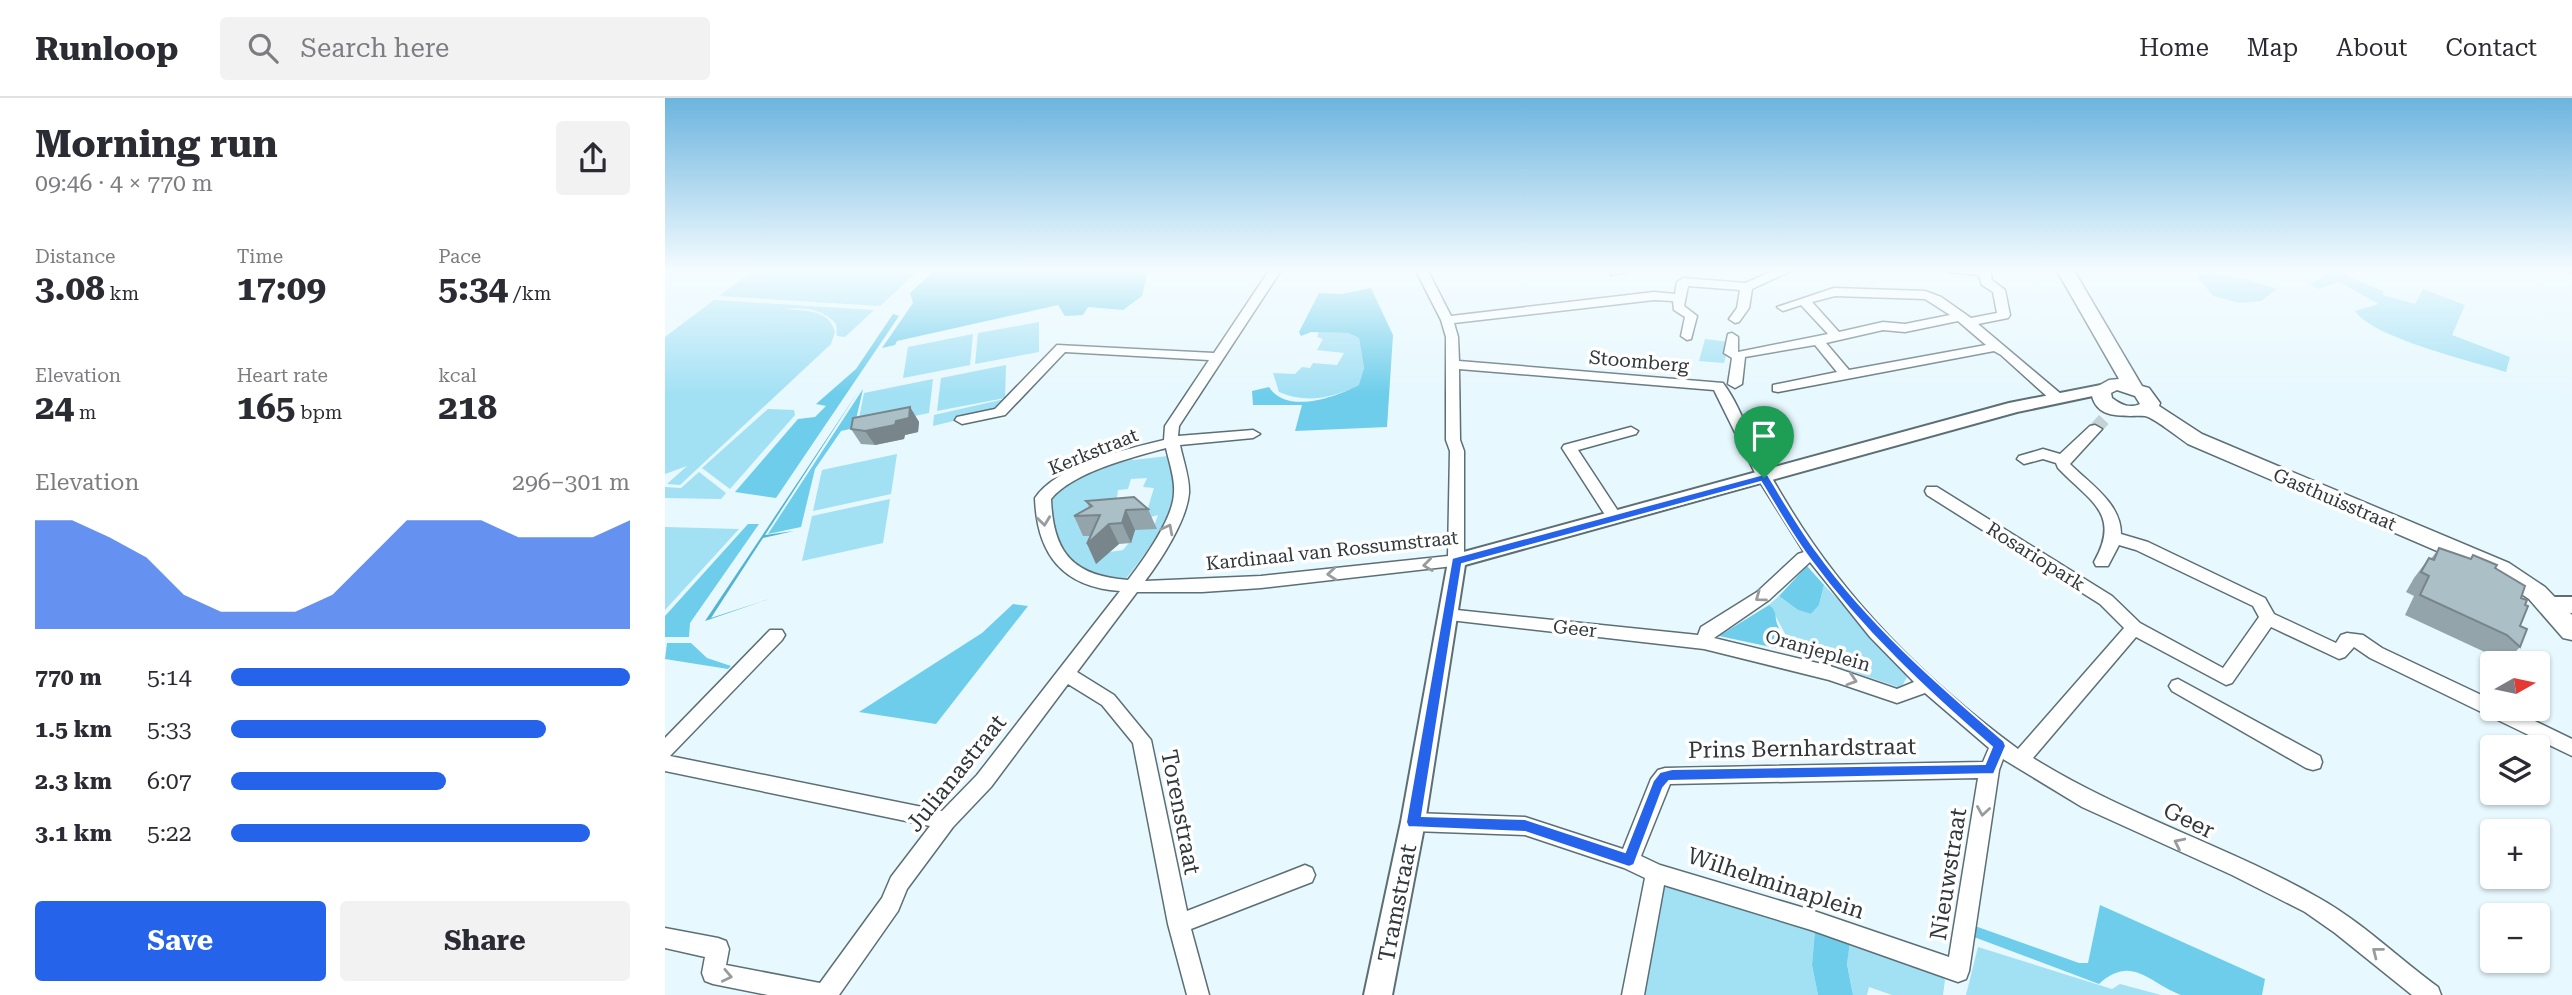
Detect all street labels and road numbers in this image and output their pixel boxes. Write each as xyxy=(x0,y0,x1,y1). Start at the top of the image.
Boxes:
street label: Stoomberg xyxy=(1588,346,1690,377)
street label: Kerkstraat xyxy=(1045,423,1141,480)
street label: Gasthuisstraat xyxy=(2270,463,2400,536)
street label: Rosariopark xyxy=(1982,517,2089,596)
street label: Kardinaal van Rossumstraat xyxy=(1205,526,1459,575)
street label: Geer xyxy=(1552,615,1598,642)
street label: Oranjeplein xyxy=(1763,624,1873,676)
street label: Julianastraat xyxy=(901,709,1012,837)
street label: Prins Bernhardstraat xyxy=(1688,733,1917,764)
street label: Torenstraat xyxy=(1155,747,1206,877)
street label: Geer xyxy=(2159,797,2219,844)
street label: Nieuwstraat xyxy=(1925,806,1972,942)
street label: Tramstraat xyxy=(1373,841,1422,964)
street label: Wilhelminaplein xyxy=(1684,842,1868,925)

